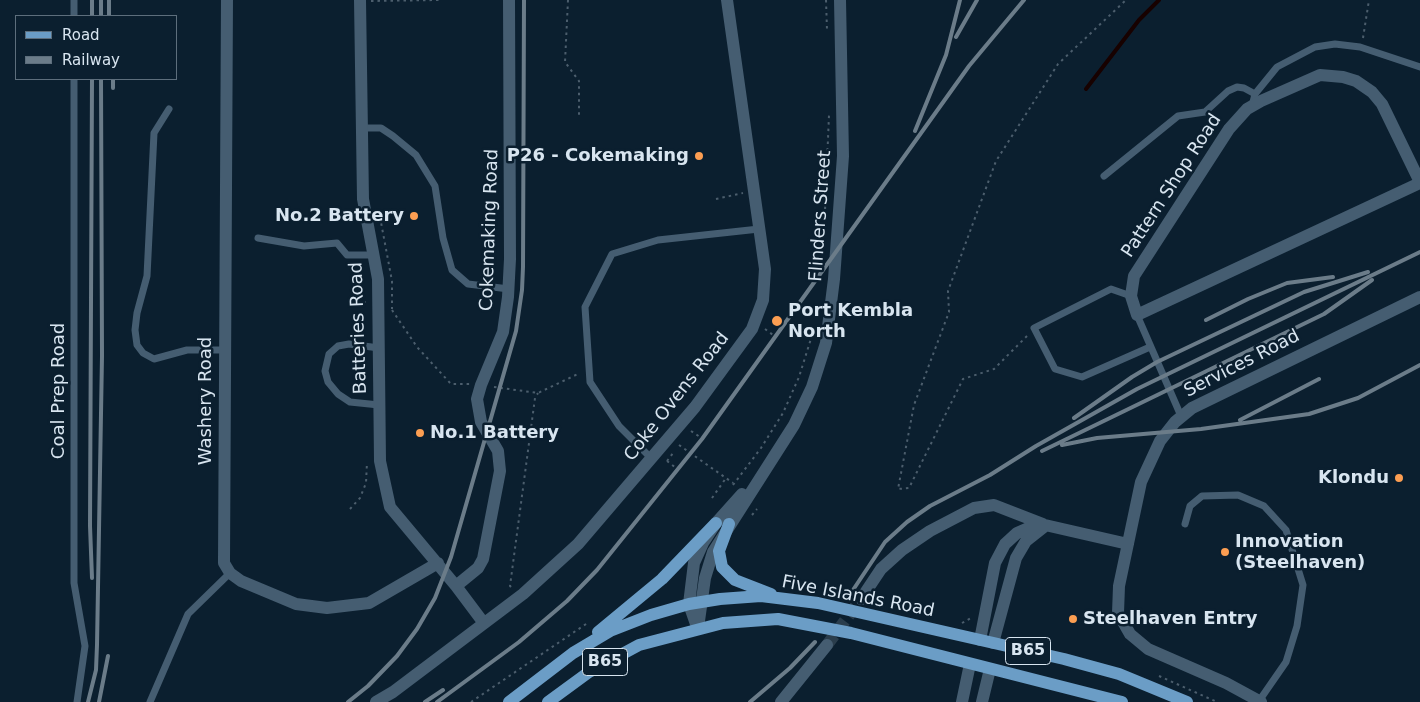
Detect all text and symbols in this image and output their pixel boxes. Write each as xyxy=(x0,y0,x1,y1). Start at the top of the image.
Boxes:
legend xyxy=(15,15,178,80)
text: Road xyxy=(62,26,100,44)
text: Railway xyxy=(62,51,120,69)
street label: Pattern Shop Road xyxy=(1118,110,1226,262)
place label: P26 - Cokemaking xyxy=(507,145,689,167)
street label: Cokemaking Road xyxy=(476,149,504,311)
marker: P26 - Cokemaking xyxy=(693,150,705,162)
street label: Flinders Street xyxy=(806,150,836,282)
place label: No.2 Battery xyxy=(275,205,404,227)
marker: No.2 Battery xyxy=(408,210,420,222)
street label: Batteries Road xyxy=(346,262,372,394)
place label: Port Kembla North xyxy=(788,300,913,342)
marker: Port Kembla North xyxy=(770,314,784,328)
street label: Coal Prep Road xyxy=(48,323,70,459)
street label: Services Road xyxy=(1181,326,1303,402)
street label: Coke Ovens Road xyxy=(620,328,734,466)
street label: Washery Road xyxy=(195,337,217,465)
place label: No.1 Battery xyxy=(430,422,559,444)
marker: No.1 Battery xyxy=(414,427,426,439)
place label: Klondu xyxy=(1318,467,1389,489)
marker: Klondu xyxy=(1393,472,1405,484)
place label: Innovation (Steelhaven) xyxy=(1235,531,1365,574)
marker: Innovation (Steelhaven) xyxy=(1219,546,1231,558)
street label: Five Islands Road xyxy=(780,572,936,622)
place label: Steelhaven Entry xyxy=(1083,608,1257,630)
marker: Steelhaven Entry xyxy=(1067,613,1079,625)
road number: B65 xyxy=(1006,637,1050,664)
road number: B65 xyxy=(582,649,628,676)

